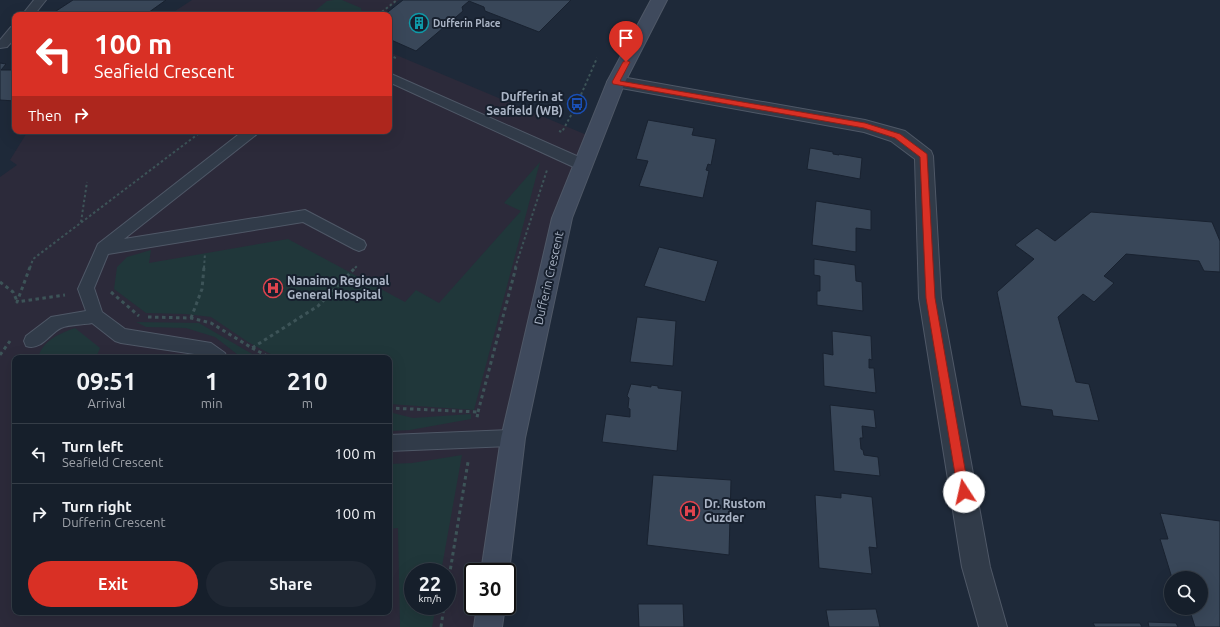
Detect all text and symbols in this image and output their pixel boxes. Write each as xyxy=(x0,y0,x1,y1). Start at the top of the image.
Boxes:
building icon: Dufferin Place xyxy=(408,12,430,34)
place label: Dufferin Place xyxy=(433,17,501,29)
pin xyxy=(609,21,643,62)
icon: arrive xyxy=(615,27,637,49)
icon: left xyxy=(28,28,80,80)
text: 100 m xyxy=(94,28,172,59)
text: Seafield Crescent xyxy=(94,61,234,81)
place label: Dufferin at Seafield (WB) xyxy=(486,90,563,118)
bus stop icon: Dufferin at Seafield (WB) xyxy=(566,93,588,115)
icon: right xyxy=(70,104,92,126)
text: Then xyxy=(28,107,62,124)
street label: Dufferin Crescent xyxy=(531,230,566,326)
place label: Nanaimo Regional General Hospital xyxy=(287,274,389,301)
hospital icon: Nanaimo Regional General Hospital xyxy=(262,277,284,299)
text: 09:51 xyxy=(76,368,136,395)
text: 1 xyxy=(205,368,218,395)
text: 210 xyxy=(287,368,328,395)
text: Arrival xyxy=(87,396,125,410)
text: min xyxy=(201,396,223,410)
text: m xyxy=(302,396,313,410)
text: Turn left xyxy=(62,438,123,455)
icon: left xyxy=(28,443,50,465)
text: 100 m xyxy=(334,445,376,462)
text: Seafield Crescent xyxy=(62,455,163,469)
position arrow xyxy=(943,471,985,513)
place label: Dr. Rustom Guzder xyxy=(704,497,766,524)
text: Turn right xyxy=(62,498,132,515)
hospital icon: Dr. Rustom Guzder xyxy=(679,500,701,522)
icon: right xyxy=(28,503,50,525)
text: 100 m xyxy=(334,505,376,522)
text: Dufferin Crescent xyxy=(62,515,166,529)
button: Exit xyxy=(28,561,198,607)
button: Share xyxy=(206,561,376,607)
speed limit sign: 30 xyxy=(464,563,516,615)
map controls xyxy=(1164,571,1208,615)
button: search xyxy=(1164,571,1208,615)
text: 22 xyxy=(419,572,441,595)
text: km/h xyxy=(418,593,442,604)

